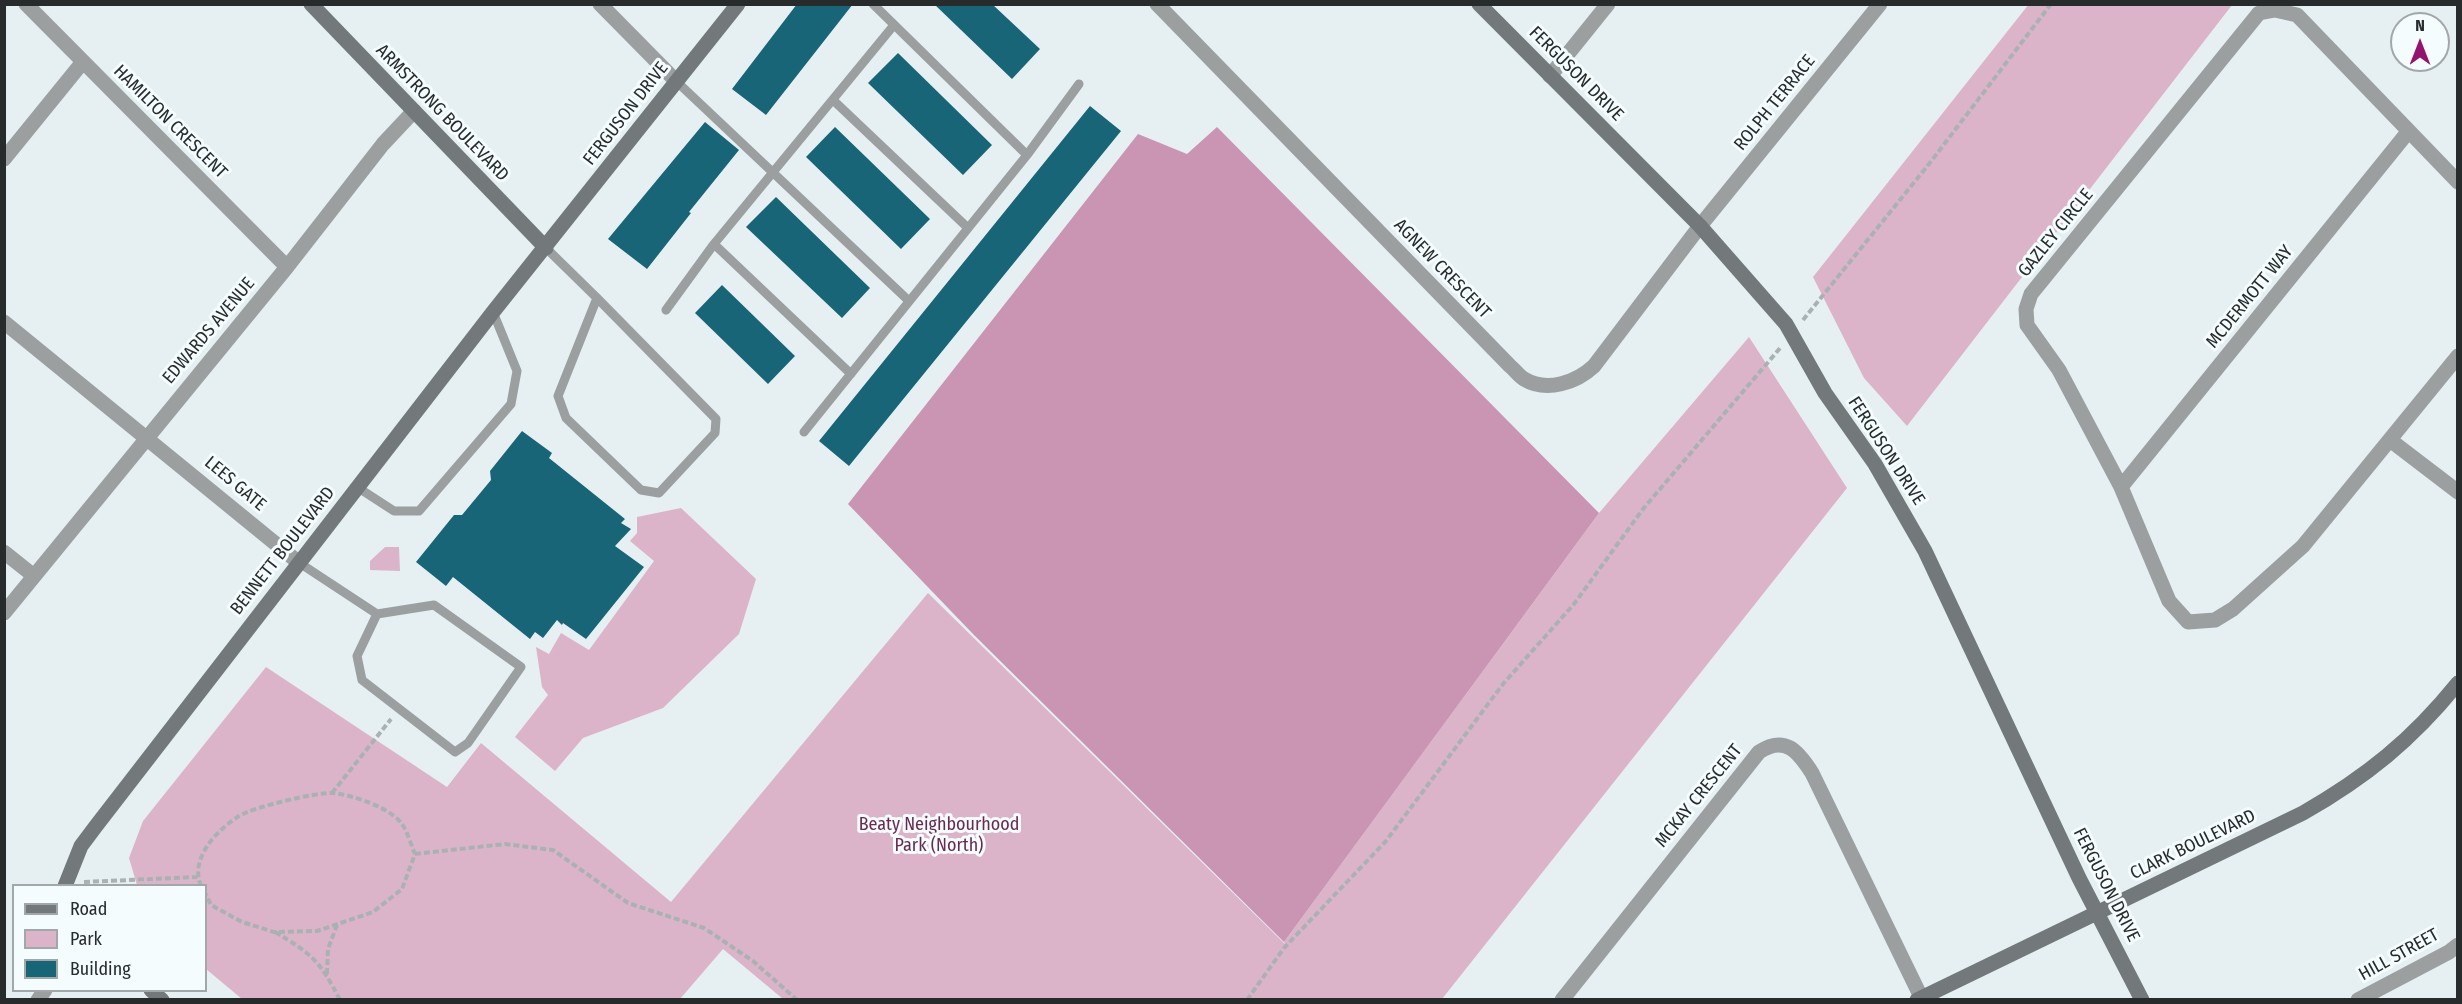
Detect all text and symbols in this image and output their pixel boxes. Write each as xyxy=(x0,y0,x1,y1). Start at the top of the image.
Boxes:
north arrow xyxy=(2390,12,2450,72)
text: N xyxy=(2415,16,2425,35)
street label: FERGUSON DRIVE xyxy=(1524,22,1628,126)
street label: ARMSTRONG BOULEVARD xyxy=(371,40,513,186)
street label: ROLPH TERRACE xyxy=(1730,51,1820,155)
street label: FERGUSON DRIVE xyxy=(579,58,673,170)
street label: HAMILTON CRESCENT xyxy=(109,61,231,183)
street label: GAZLEY CIRCLE xyxy=(2014,185,2098,281)
street label: AGNEW CRESCENT xyxy=(1389,215,1495,323)
street label: MCDERMOTT WAY xyxy=(2202,241,2298,353)
street label: EDWARDS AVENUE xyxy=(158,273,260,389)
street label: FERGUSON DRIVE xyxy=(1843,393,1929,509)
street label: LEES GATE xyxy=(200,452,270,516)
street label: BENNETT BOULEVARD xyxy=(226,483,340,619)
street label: MCKAY CRESCENT xyxy=(1651,740,1747,852)
street label: CLARK BOULEVARD xyxy=(2127,805,2259,885)
park label: Beaty Neighbourhood Park (North) xyxy=(859,814,1019,856)
street label: FERGUSON DRIVE xyxy=(2068,825,2144,945)
legend xyxy=(12,884,207,992)
text: Road xyxy=(70,898,107,920)
street label: HILL STREET xyxy=(2355,924,2443,986)
text: Park xyxy=(70,928,102,950)
text: Building xyxy=(70,958,131,980)

